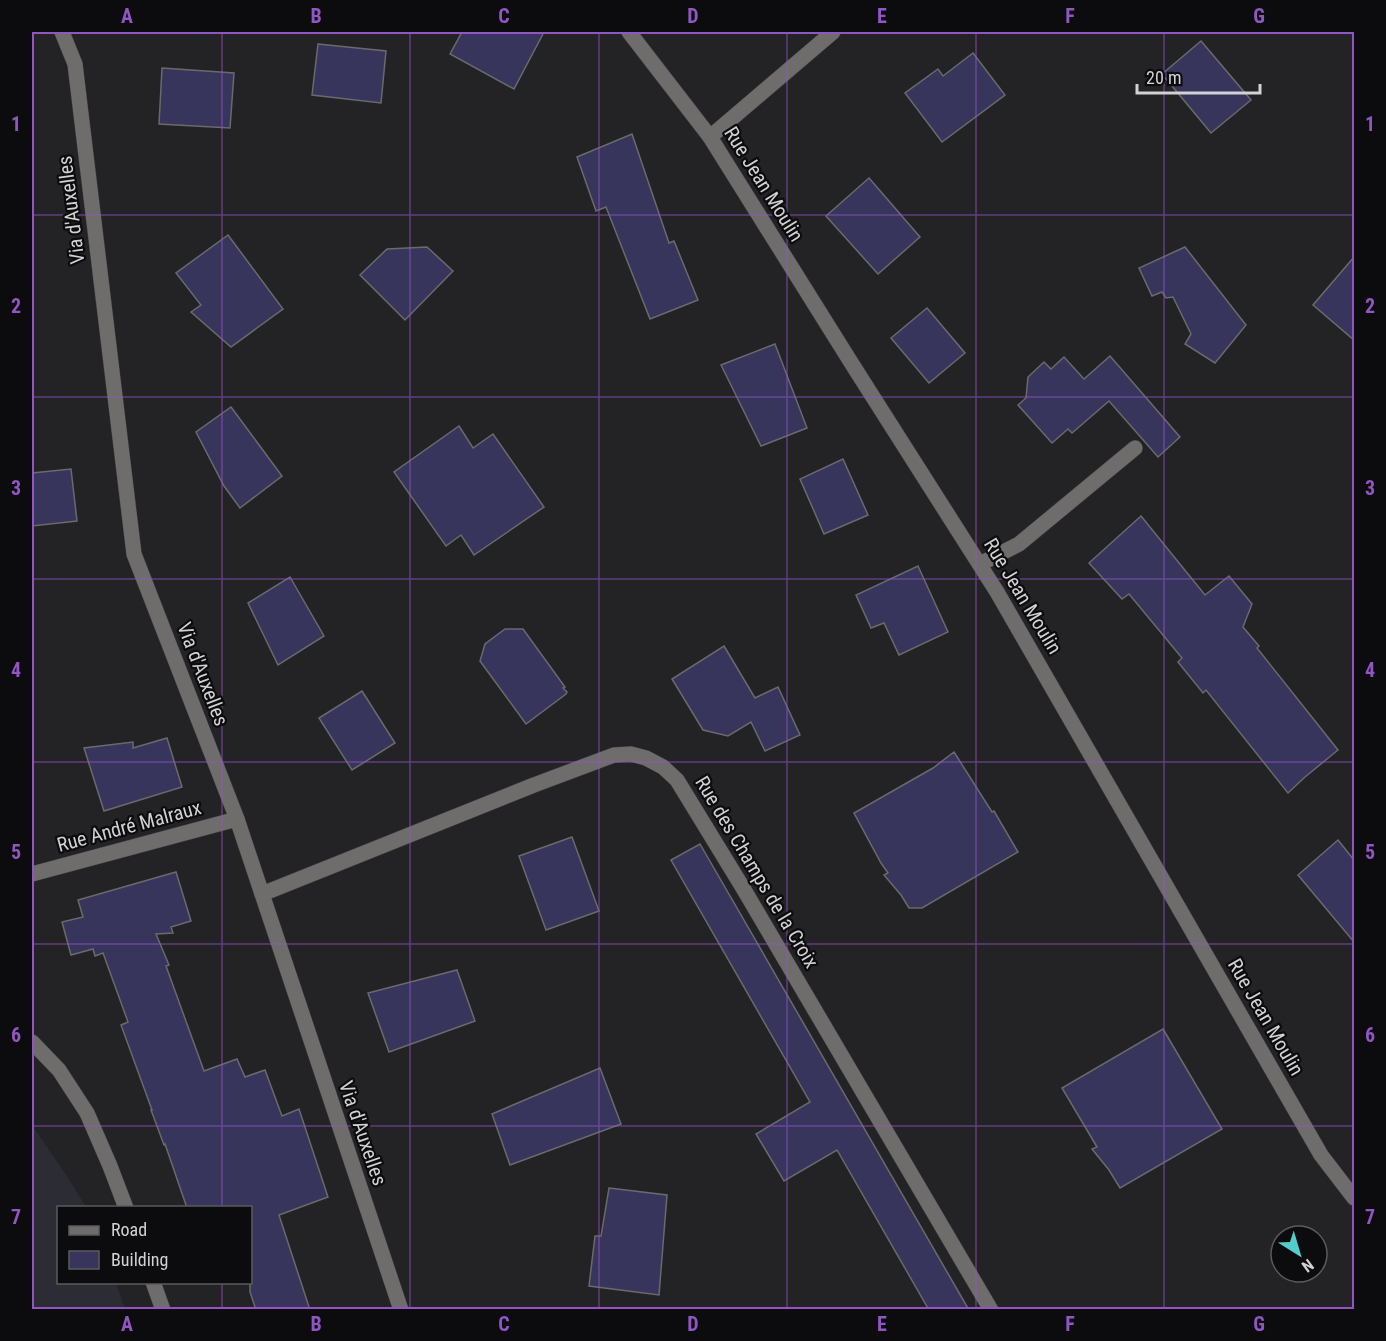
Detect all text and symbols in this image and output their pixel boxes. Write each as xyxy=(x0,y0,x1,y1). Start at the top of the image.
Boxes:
text: A xyxy=(121,4,133,28)
text: B xyxy=(310,4,322,28)
text: C xyxy=(498,4,510,28)
text: D xyxy=(687,4,699,28)
text: E xyxy=(877,4,887,28)
text: F xyxy=(1065,4,1075,28)
text: G xyxy=(1253,4,1265,28)
scale bar xyxy=(1137,57,1260,95)
text: 20 m xyxy=(1146,67,1181,88)
text: 1 xyxy=(11,112,21,136)
text: 1 xyxy=(1365,112,1375,136)
street label: Rue Jean Moulin xyxy=(719,122,809,246)
street label: Via d'Auxelles xyxy=(52,154,90,266)
text: 2 xyxy=(11,294,21,318)
text: 2 xyxy=(1365,294,1375,318)
text: 3 xyxy=(11,476,21,500)
text: 3 xyxy=(1365,476,1375,500)
street label: Rue Jean Moulin xyxy=(979,534,1067,658)
street label: Via d'Auxelles xyxy=(172,619,234,729)
text: 4 xyxy=(11,658,21,682)
text: 4 xyxy=(1365,658,1375,682)
street label: Rue des Champs de la Croix xyxy=(690,772,824,973)
street label: Rue André Malraux xyxy=(54,795,204,857)
text: 5 xyxy=(11,840,21,864)
text: 5 xyxy=(1365,840,1375,864)
street label: Rue Jean Moulin xyxy=(1223,954,1309,1080)
text: 6 xyxy=(11,1023,21,1047)
text: 6 xyxy=(1365,1023,1375,1047)
street label: Via d'Auxelles xyxy=(334,1078,392,1188)
text: 7 xyxy=(11,1205,21,1229)
text: 7 xyxy=(1365,1205,1375,1229)
legend xyxy=(57,1206,252,1284)
text: Road xyxy=(111,1219,147,1240)
north arrow xyxy=(1269,1224,1329,1284)
text: Building xyxy=(111,1249,168,1270)
text: N xyxy=(1298,1255,1317,1276)
text: A xyxy=(121,1312,133,1336)
text: B xyxy=(310,1312,322,1336)
text: C xyxy=(498,1312,510,1336)
text: D xyxy=(687,1312,699,1336)
text: E xyxy=(877,1312,887,1336)
text: F xyxy=(1065,1312,1075,1336)
text: G xyxy=(1253,1312,1265,1336)

